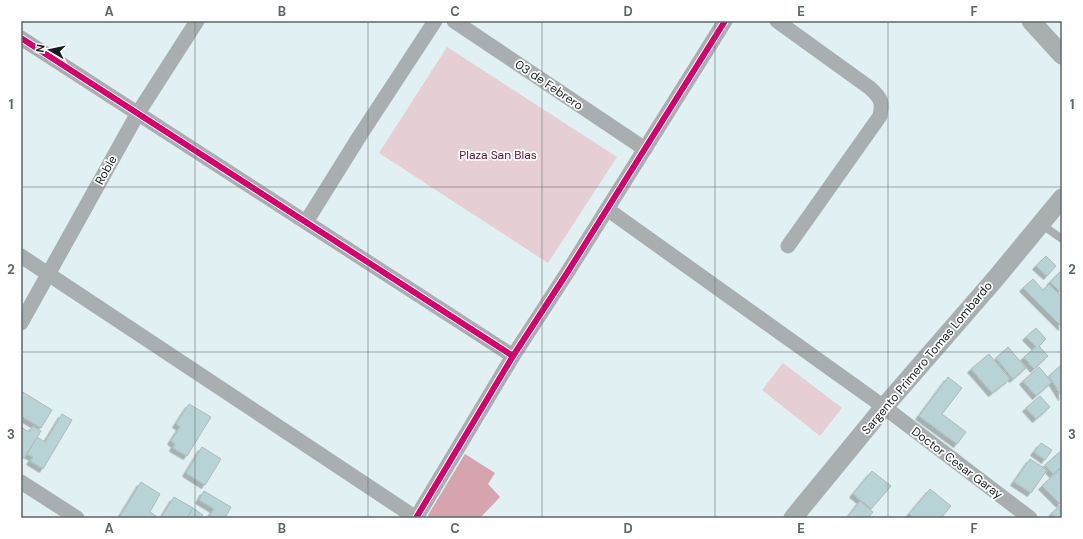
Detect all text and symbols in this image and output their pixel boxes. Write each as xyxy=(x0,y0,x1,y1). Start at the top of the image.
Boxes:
text: A xyxy=(104,3,114,20)
text: B xyxy=(278,3,286,20)
text: C xyxy=(450,3,460,20)
text: D xyxy=(623,3,633,20)
text: E xyxy=(797,3,805,20)
text: F xyxy=(970,3,978,20)
north arrow xyxy=(30,30,70,70)
text: N xyxy=(33,43,48,53)
street label: 03 de Febrero xyxy=(512,56,586,114)
text: 1 xyxy=(9,96,13,113)
text: 1 xyxy=(1070,96,1074,113)
park label: Plaza San Blas xyxy=(459,147,537,163)
street label: Roble xyxy=(92,152,121,187)
text: 2 xyxy=(7,261,15,278)
text: 2 xyxy=(1068,261,1076,278)
street label: Sargento Primero Tomas Lombardo xyxy=(858,278,996,438)
street label: Doctor Cesar Garay xyxy=(908,423,1006,503)
text: 3 xyxy=(7,426,15,443)
text: 3 xyxy=(1068,426,1076,443)
text: A xyxy=(104,520,114,537)
text: B xyxy=(278,520,286,537)
text: C xyxy=(450,520,460,537)
text: D xyxy=(623,520,633,537)
text: E xyxy=(797,520,805,537)
text: F xyxy=(970,520,978,537)

